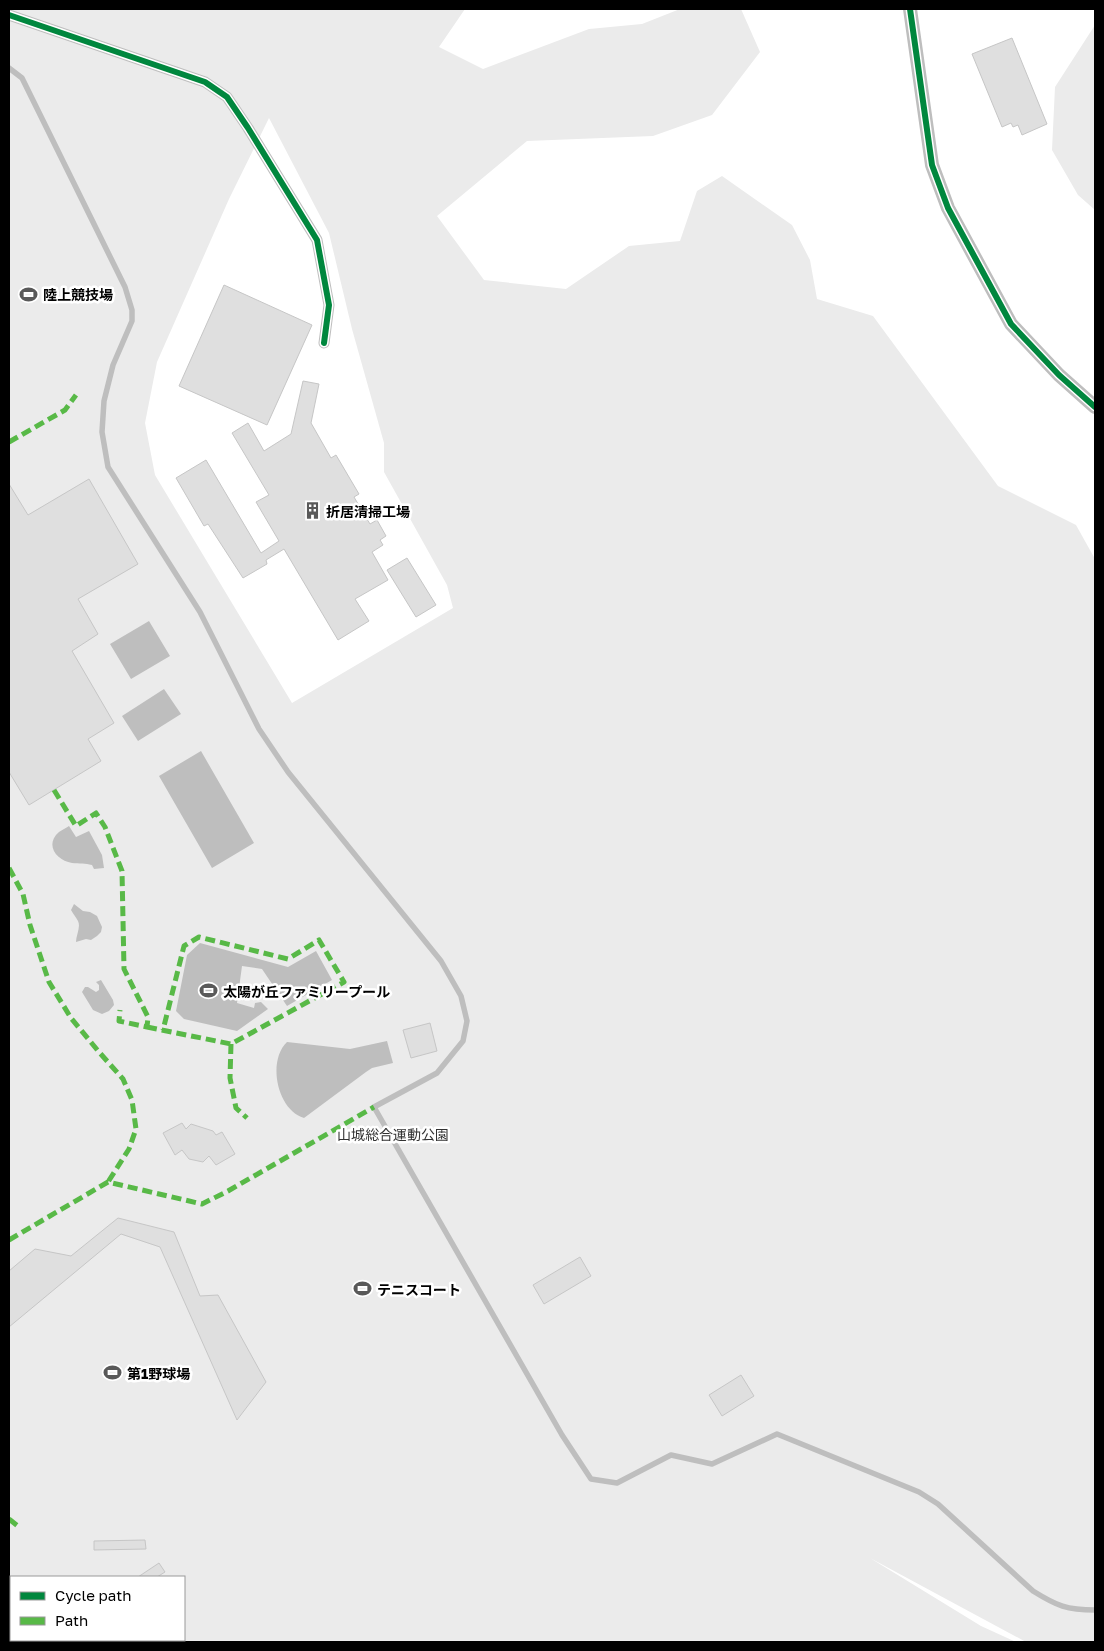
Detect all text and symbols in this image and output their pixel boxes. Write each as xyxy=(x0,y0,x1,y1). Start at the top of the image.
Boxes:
sports icon: 陸上競技場 xyxy=(19,284,39,304)
place label: 陸上競技場 xyxy=(43,286,113,303)
building icon: 折居清掃工場 xyxy=(302,501,322,521)
place label: 折居清掃工場 xyxy=(326,503,410,520)
sports icon: 太陽が丘ファミリープール xyxy=(199,981,219,1001)
place label: 太陽が丘ファミリープール xyxy=(223,983,390,1000)
park label: 山城総合運動公園 xyxy=(337,1126,449,1143)
sports icon: テニスコート xyxy=(353,1279,373,1299)
place label: テニスコート xyxy=(377,1281,461,1298)
sports icon: 第1野球場 xyxy=(103,1363,123,1383)
place label: 第1野球場 xyxy=(127,1365,190,1382)
legend xyxy=(10,1576,185,1641)
text: Cycle path xyxy=(55,1586,131,1604)
text: Path xyxy=(55,1611,88,1629)

